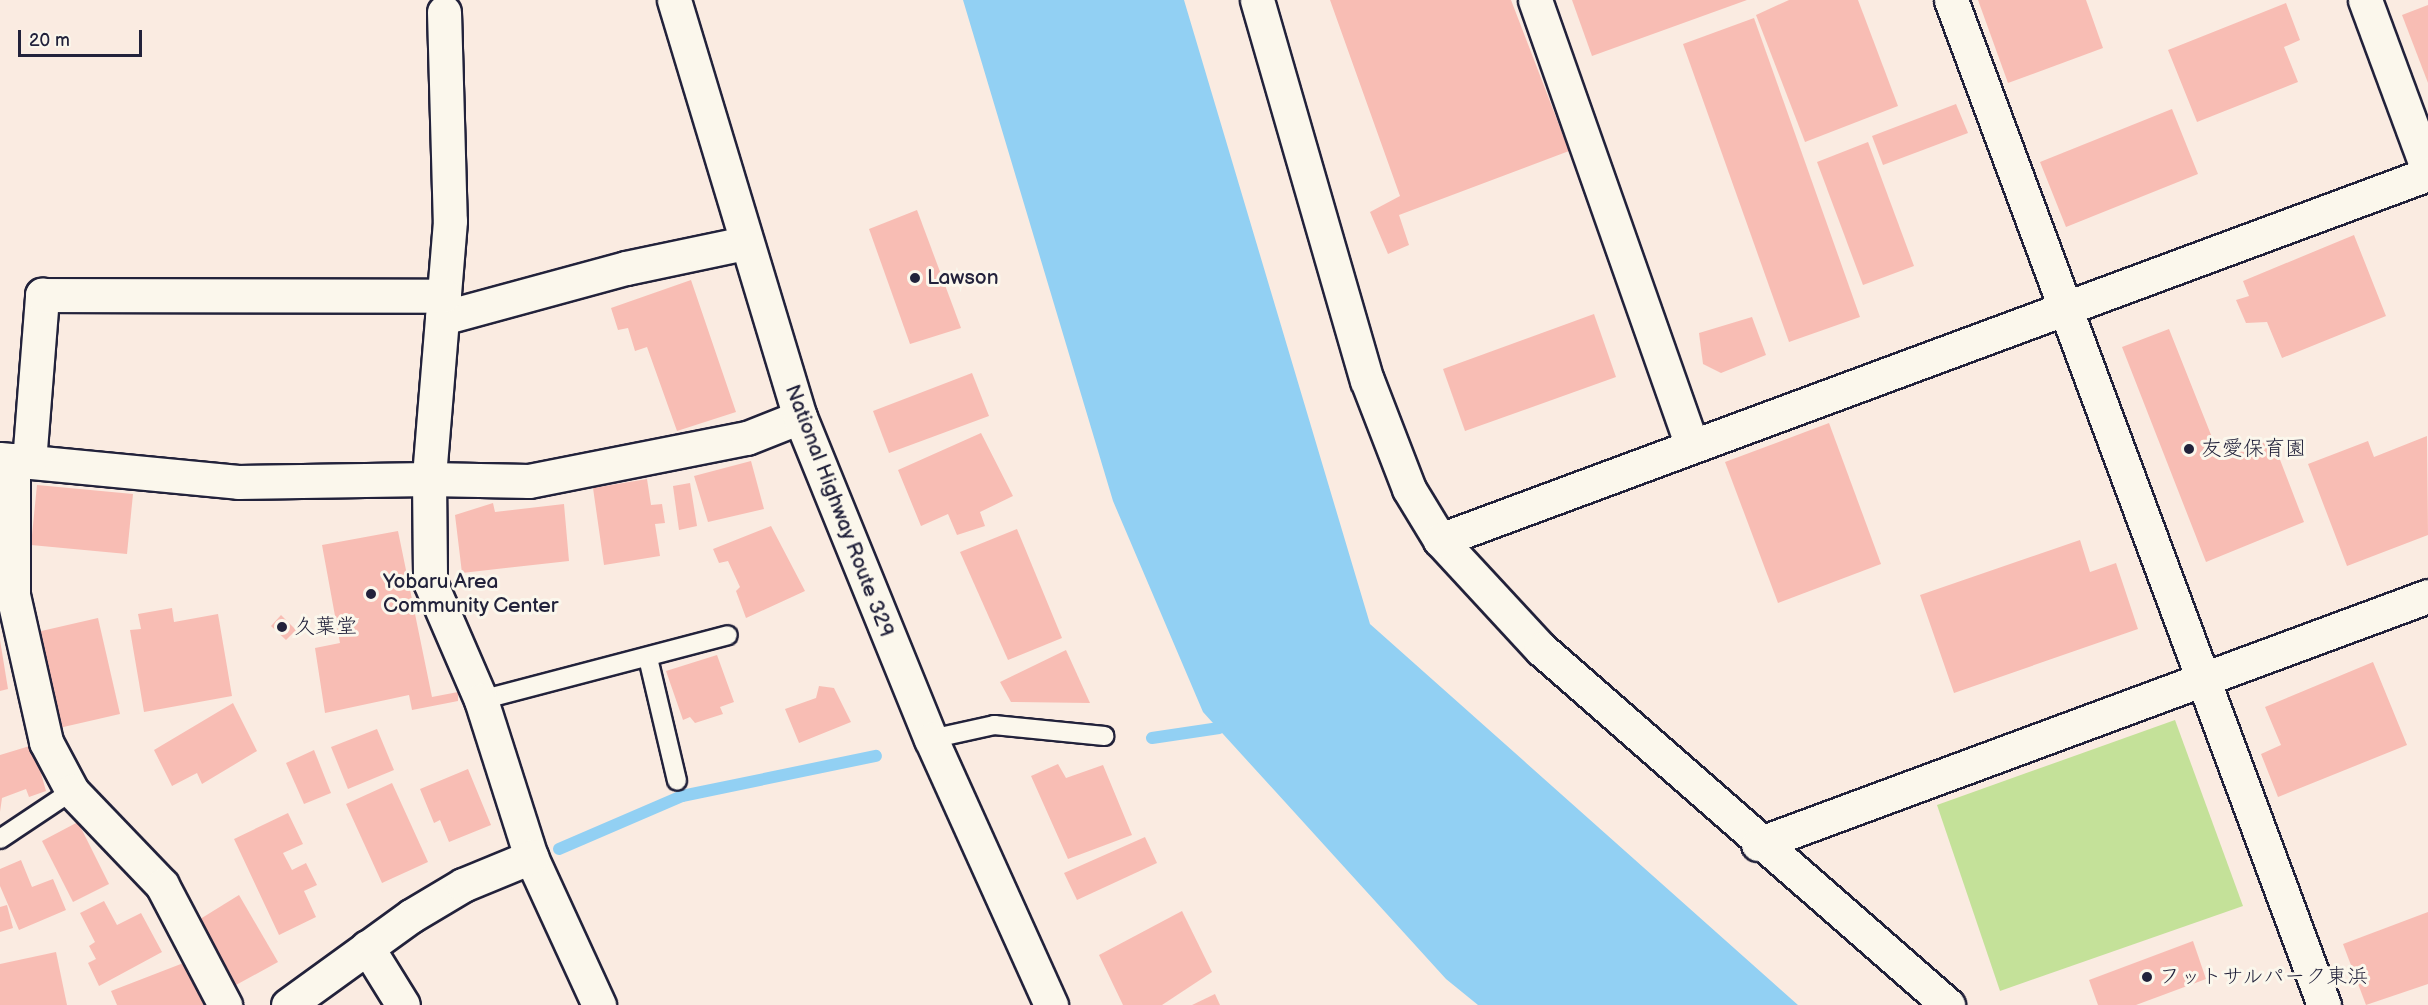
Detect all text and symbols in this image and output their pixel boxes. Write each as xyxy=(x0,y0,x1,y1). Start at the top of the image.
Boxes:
scale bar xyxy=(21,18,146,56)
text: 20 m xyxy=(29,30,70,51)
place label: Lawson xyxy=(927,265,999,291)
marker: Lawson xyxy=(908,271,922,285)
street label: National Highway Route 329 xyxy=(779,381,899,641)
place label: 友愛保育園 xyxy=(2201,436,2306,462)
marker: 友愛保育園 xyxy=(2182,442,2196,456)
place label: Yobaru Area Community Center xyxy=(383,569,560,619)
marker: Yobaru Area Community Center xyxy=(364,587,378,601)
place label: 久葉堂 xyxy=(294,614,357,640)
marker: 久葉堂 xyxy=(275,620,289,634)
place label: フットサルパーク東浜 xyxy=(2159,964,2369,990)
marker: フットサルパーク東浜 xyxy=(2140,970,2154,984)

